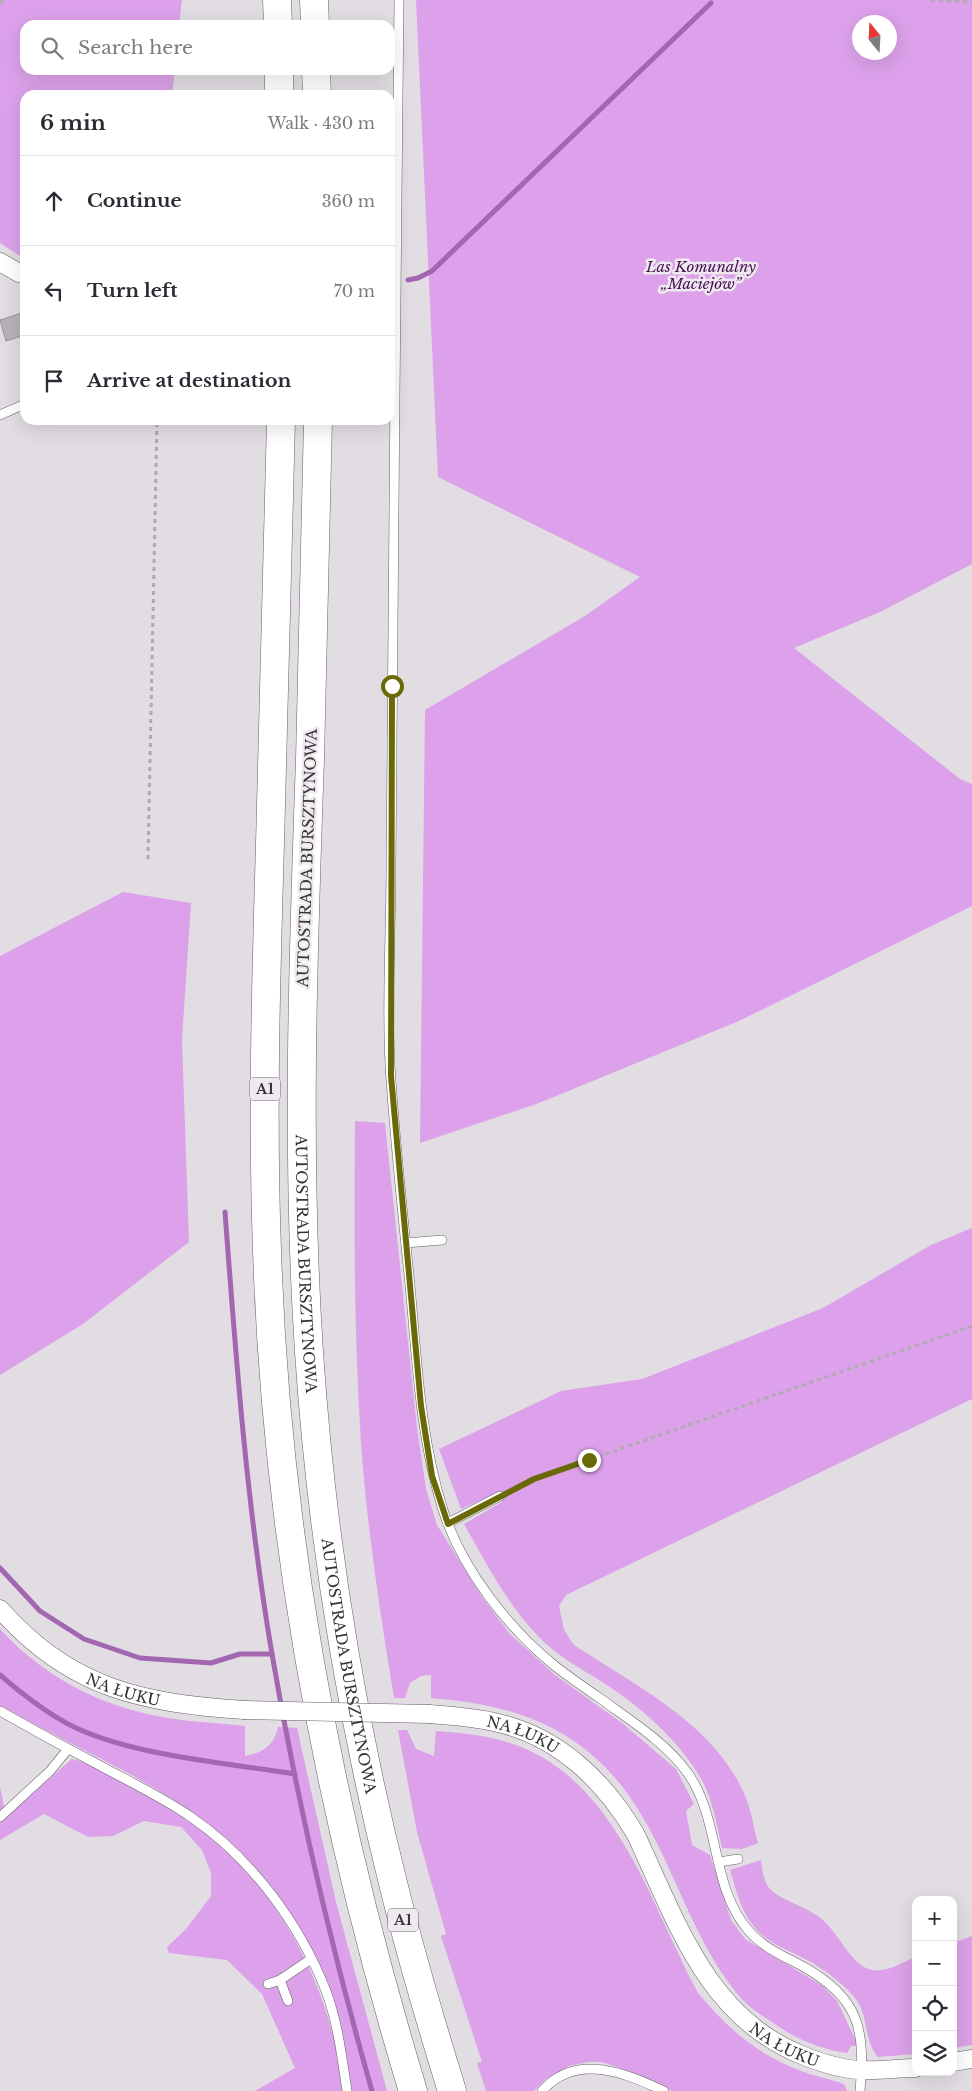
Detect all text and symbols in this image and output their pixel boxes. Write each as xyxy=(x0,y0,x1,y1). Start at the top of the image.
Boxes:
north arrow xyxy=(852,15,897,60)
search box xyxy=(20,20,395,75)
icon: search xyxy=(38,34,66,62)
text: Search here xyxy=(78,36,193,59)
text: 6 min xyxy=(40,110,106,136)
text: Walk · 430 m xyxy=(268,113,375,133)
icon: ahead xyxy=(40,187,68,215)
text: Continue xyxy=(87,189,182,212)
text: 360 m xyxy=(322,191,375,211)
park label: Las Komunalny „Maciejów” xyxy=(645,257,756,293)
icon: left xyxy=(40,277,68,305)
text: Turn left xyxy=(87,279,178,302)
text: 70 m xyxy=(334,281,375,301)
icon: arrive xyxy=(40,367,68,395)
text: Arrive at destination xyxy=(87,369,291,392)
route start xyxy=(381,675,404,698)
street label: AUTOSTRADA BURSZTYNOWA xyxy=(293,728,321,989)
road number: A1 xyxy=(250,1078,280,1100)
street label: AUTOSTRADA BURSZTYNOWA xyxy=(292,1133,322,1394)
route end xyxy=(578,1449,601,1472)
street label: AUTOSTRADA BURSZTYNOWA xyxy=(318,1536,381,1796)
street label: NA ŁUKU xyxy=(83,1669,162,1710)
street label: NA ŁUKU xyxy=(485,1711,563,1757)
map controls xyxy=(912,1896,957,2076)
button: + xyxy=(912,1896,957,1941)
road number: A1 xyxy=(388,1908,418,1932)
button: − xyxy=(912,1941,957,1986)
button: locate xyxy=(912,1986,957,2031)
street label: NA ŁUKU xyxy=(746,2018,822,2071)
button: layers xyxy=(912,2031,957,2076)

